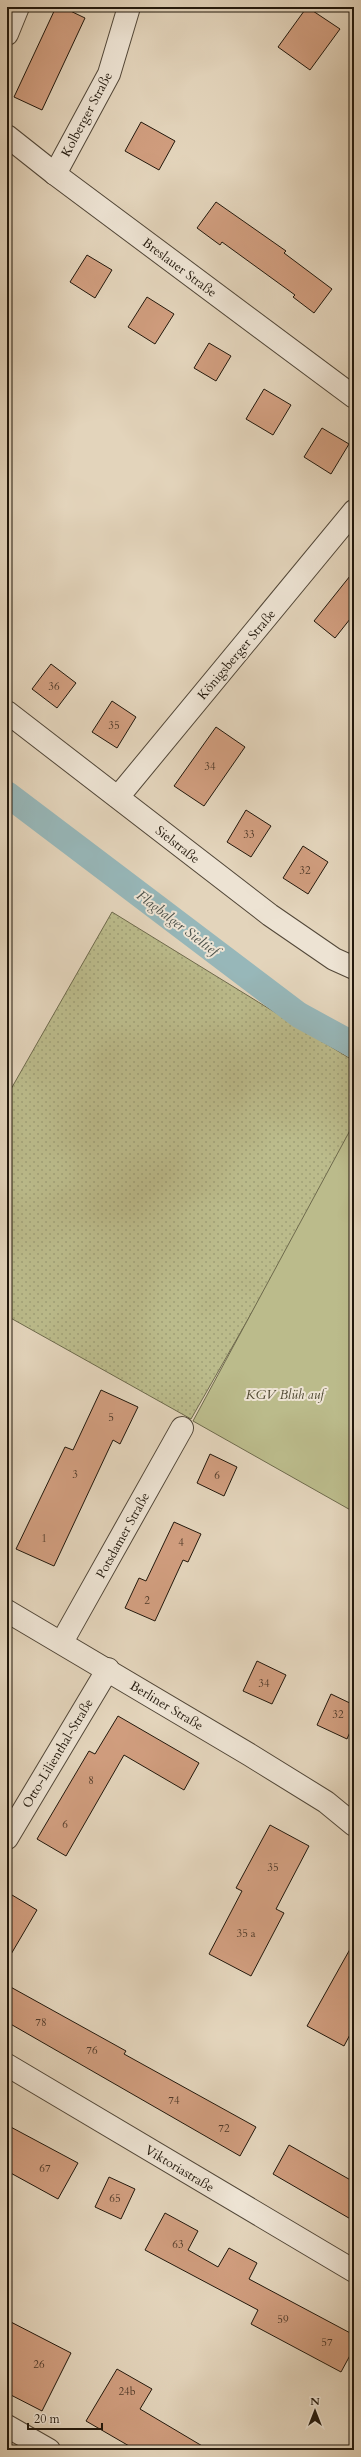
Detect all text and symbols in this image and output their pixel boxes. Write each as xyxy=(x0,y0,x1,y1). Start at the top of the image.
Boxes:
street label: Kolberger Straße xyxy=(57,69,117,160)
street label: Breslauer Straße xyxy=(139,234,220,302)
street label: Königsberger Straße xyxy=(194,605,280,704)
house number: 36 xyxy=(48,679,60,694)
house number: 35 xyxy=(108,718,120,733)
house number: 34 xyxy=(204,759,216,774)
street label: Sielstraße xyxy=(151,822,203,868)
house number: 33 xyxy=(243,827,255,842)
house number: 32 xyxy=(299,863,311,878)
water label: Flagbalger Sieltief xyxy=(133,886,225,962)
park label: KGV Blüh auf xyxy=(246,1386,327,1404)
house number: 5 xyxy=(108,1410,114,1425)
house number: 3 xyxy=(72,1467,78,1482)
house number: 6 xyxy=(214,1468,220,1483)
street label: Potsdamer Straße xyxy=(92,1489,154,1582)
house number: 1 xyxy=(41,1531,47,1546)
house number: 4 xyxy=(178,1535,184,1550)
house number: 2 xyxy=(144,1593,150,1608)
house number: 34 xyxy=(258,1676,270,1691)
street label: Berliner Straße xyxy=(126,1677,207,1735)
street label: Otto-Lilienthal-Straße xyxy=(18,1695,98,1812)
house number: 32 xyxy=(332,1707,344,1722)
house number: 8 xyxy=(88,1773,94,1788)
house number: 6 xyxy=(62,1817,68,1832)
house number: 35 xyxy=(267,1860,279,1875)
house number: 35 a xyxy=(237,1926,256,1941)
house number: 78 xyxy=(35,2015,47,2030)
house number: 76 xyxy=(86,2043,98,2058)
house number: 74 xyxy=(168,2093,180,2108)
house number: 72 xyxy=(218,2121,230,2136)
street label: Viktoriastraße xyxy=(142,2141,218,2197)
house number: 67 xyxy=(39,2161,51,2176)
house number: 65 xyxy=(109,2191,121,2206)
house number: 63 xyxy=(172,2237,184,2252)
house number: 59 xyxy=(277,2312,289,2327)
house number: 57 xyxy=(321,2335,333,2350)
house number: 26 xyxy=(33,2357,45,2372)
house number: 24b xyxy=(118,2384,136,2399)
north arrow xyxy=(295,2391,335,2431)
text: N xyxy=(310,2394,320,2409)
scale bar xyxy=(28,2405,102,2431)
text: 20 m xyxy=(34,2411,61,2427)

